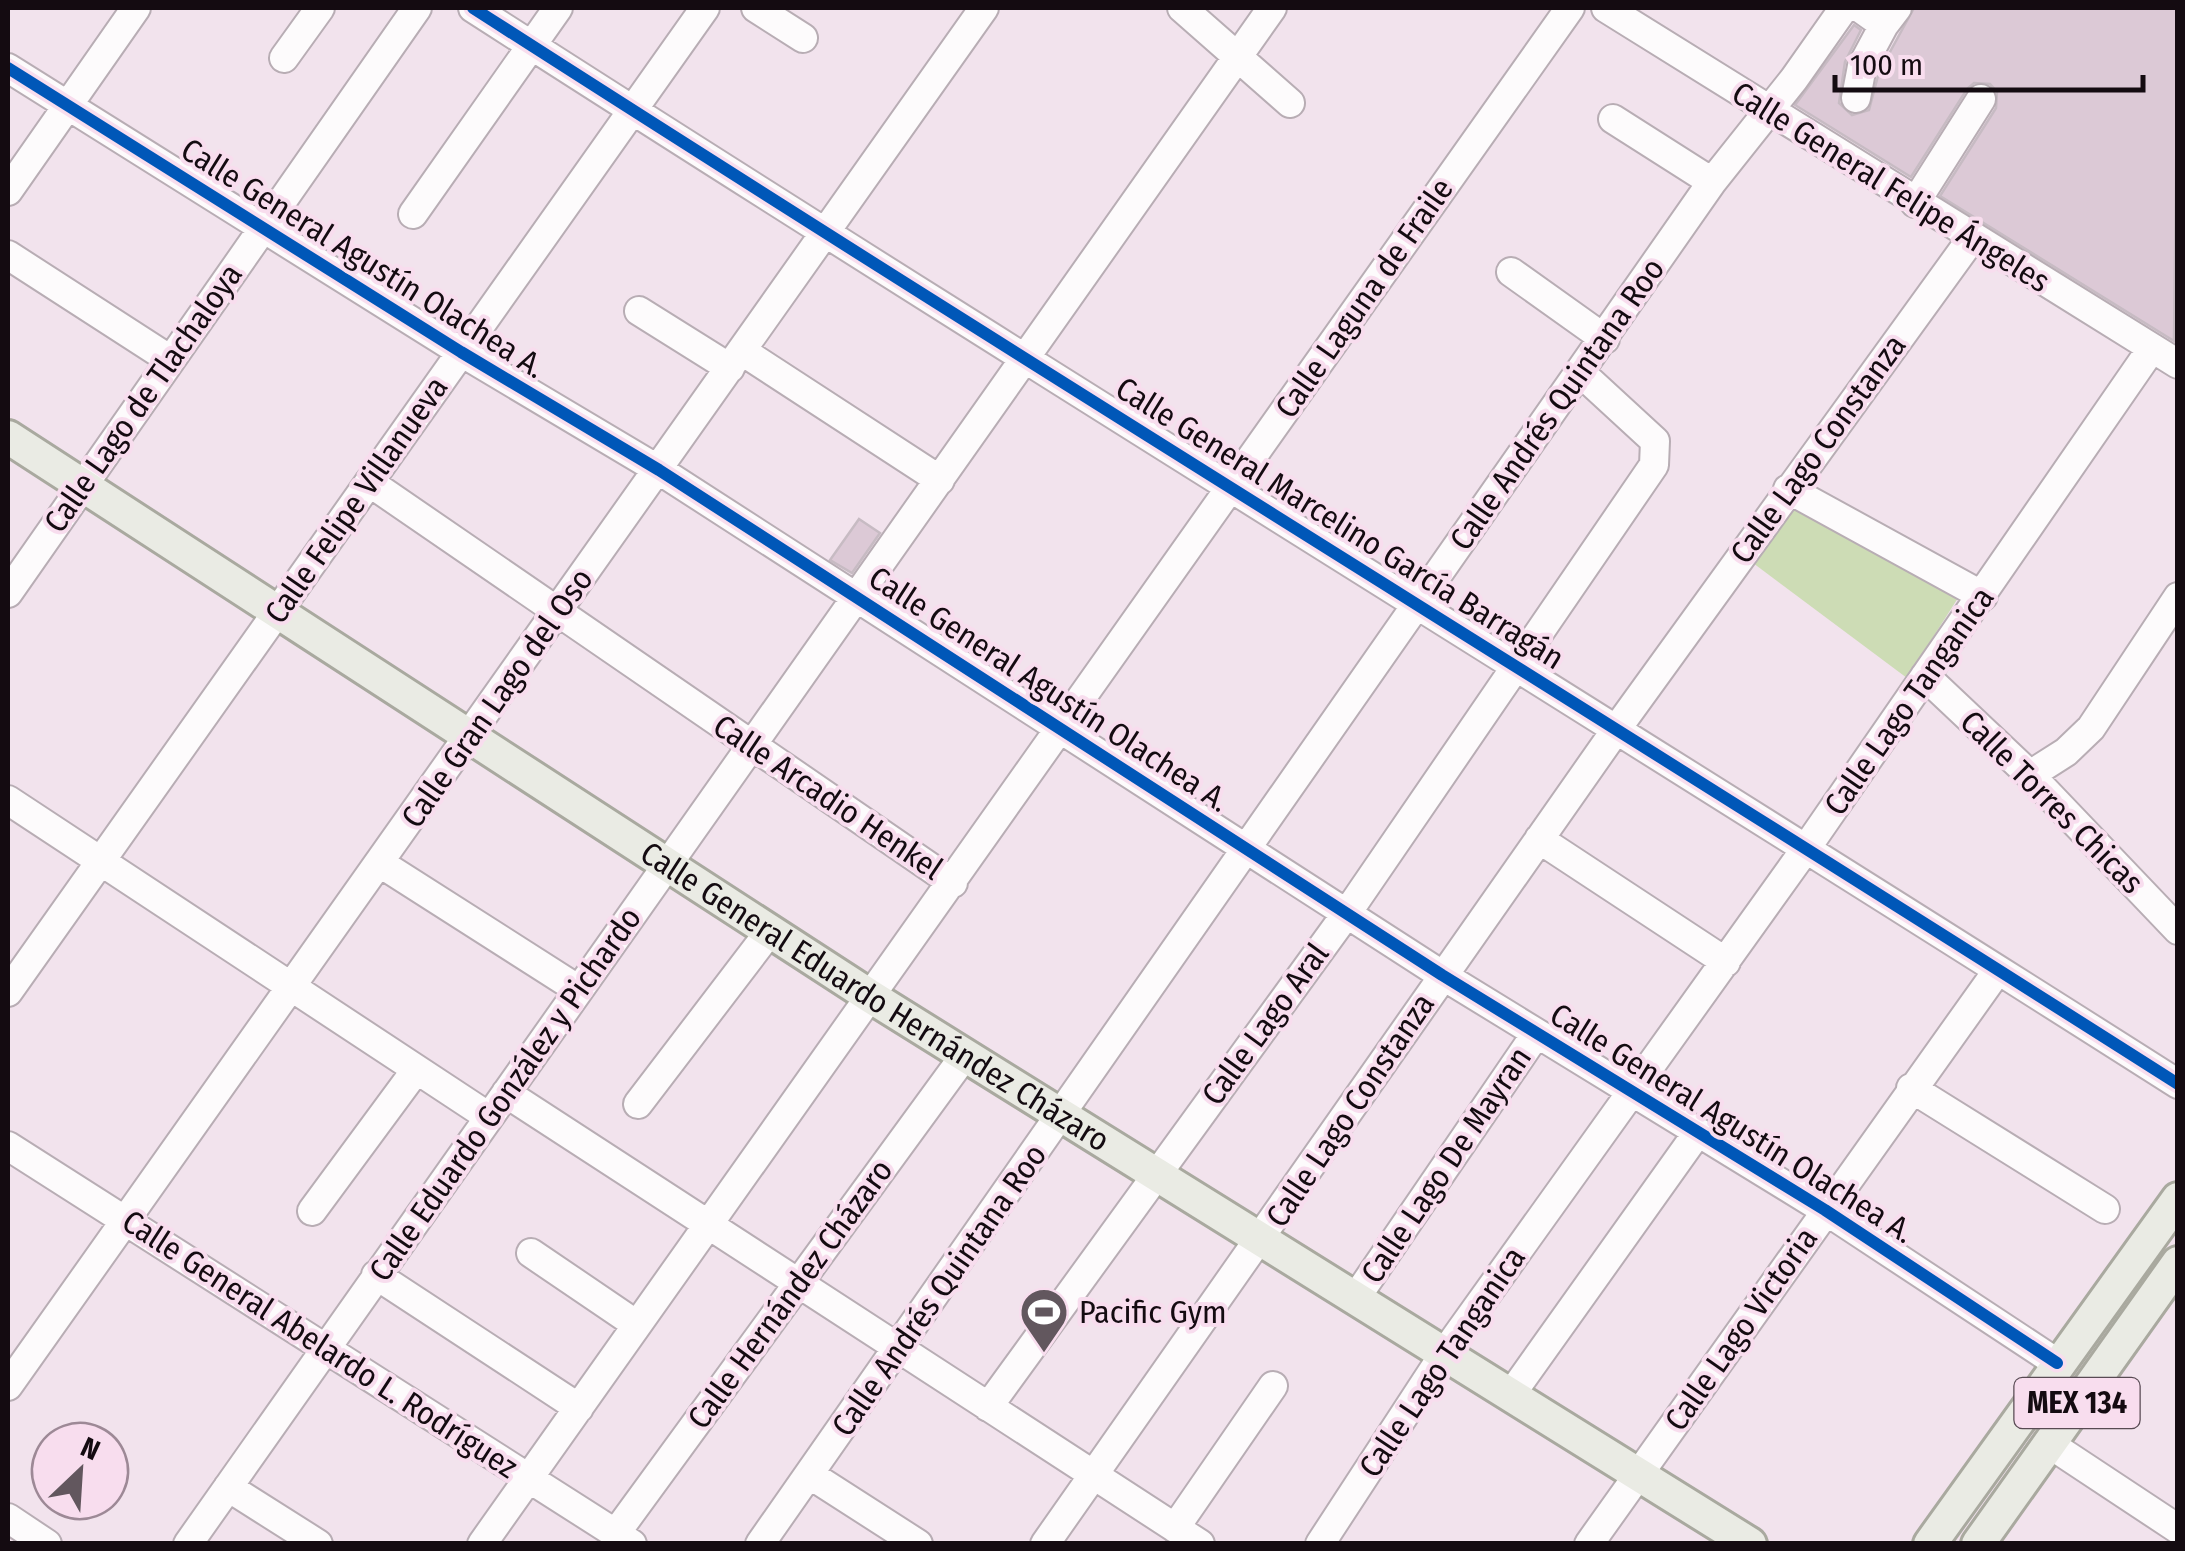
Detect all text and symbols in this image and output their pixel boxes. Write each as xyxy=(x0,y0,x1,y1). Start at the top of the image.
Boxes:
scale bar xyxy=(1835,30,2142,92)
text: 100 m xyxy=(1850,47,1923,83)
street label: Calle General Felipe Ángeles xyxy=(1725,74,2057,300)
street label: Calle General Agustín Olachea A. xyxy=(174,130,552,386)
street label: Calle Laguna de Fraile xyxy=(1267,171,1461,425)
street label: Calle Andrés Quintana Roo xyxy=(1442,251,1672,557)
street label: Calle Lago de Tlachaloya xyxy=(36,256,250,540)
street label: Calle Lago Constanza xyxy=(1722,327,1914,571)
street label: Calle Felipe Villanueva xyxy=(257,369,455,631)
street label: Calle General Marcelino García Barragán xyxy=(1109,369,1571,677)
street label: Calle General Agustín Olachea A. xyxy=(862,558,1236,820)
street label: Calle Gran Lago del Oso xyxy=(393,561,601,835)
street label: Calle Lago Tanganica xyxy=(1816,580,2002,822)
street label: Calle Torres Chicas xyxy=(1953,703,2151,901)
street label: Calle Arcadio Henkel xyxy=(706,706,950,888)
street label: Calle General Eduardo Hernández Cházaro xyxy=(634,834,1116,1159)
street label: Calle Eduardo González y Pichardo xyxy=(361,900,649,1288)
street label: Calle Lago Aral xyxy=(1194,936,1336,1112)
street label: Calle Lago Constanza xyxy=(1258,986,1442,1234)
street label: Calle General Agustín Olachea A. xyxy=(1543,995,1921,1251)
street label: Calle Lago De Mayran xyxy=(1353,1040,1539,1290)
street label: Calle Andrés Quintana Roo xyxy=(824,1137,1054,1443)
street label: Calle Hernández Cházaro xyxy=(680,1152,900,1436)
street label: Calle General Abelardo L. Rodríguez xyxy=(115,1202,525,1486)
street label: Calle Lago Victoria xyxy=(1657,1220,1825,1438)
street label: Calle Lago Tanganica xyxy=(1351,1240,1533,1484)
sports icon: Pacific Gym xyxy=(1018,1286,1070,1354)
place label: Pacific Gym xyxy=(1079,1293,1227,1331)
road number: MEX 134 xyxy=(2014,1378,2140,1428)
north arrow xyxy=(30,1421,130,1521)
text: N xyxy=(76,1430,105,1467)

